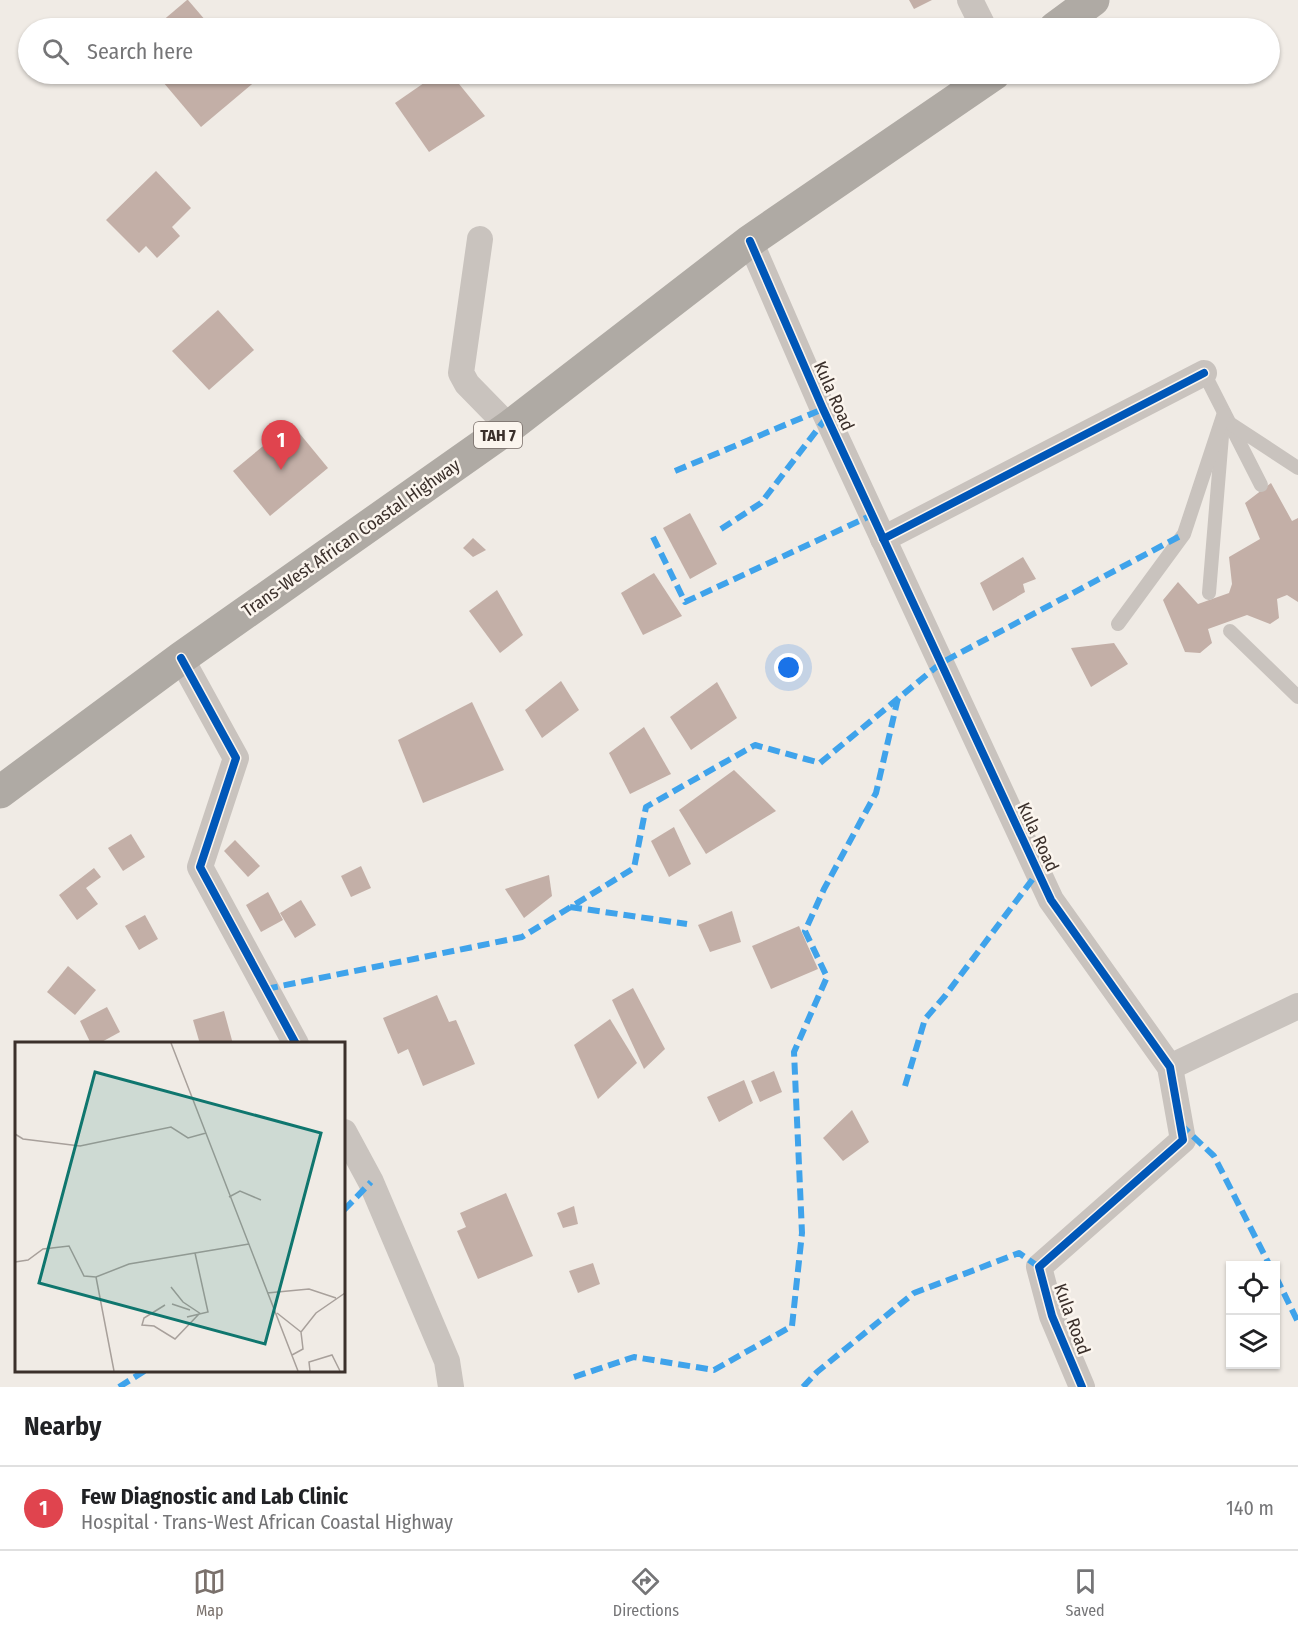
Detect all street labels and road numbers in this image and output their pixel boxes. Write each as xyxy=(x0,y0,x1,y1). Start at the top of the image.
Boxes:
street label: Kula Road xyxy=(809,358,859,434)
road number: TAH 7 xyxy=(474,422,522,448)
street label: Trans-West African Coastal Highway xyxy=(238,454,464,622)
street label: Kula Road xyxy=(1012,799,1064,875)
street label: Kula Road xyxy=(1049,1281,1095,1357)

